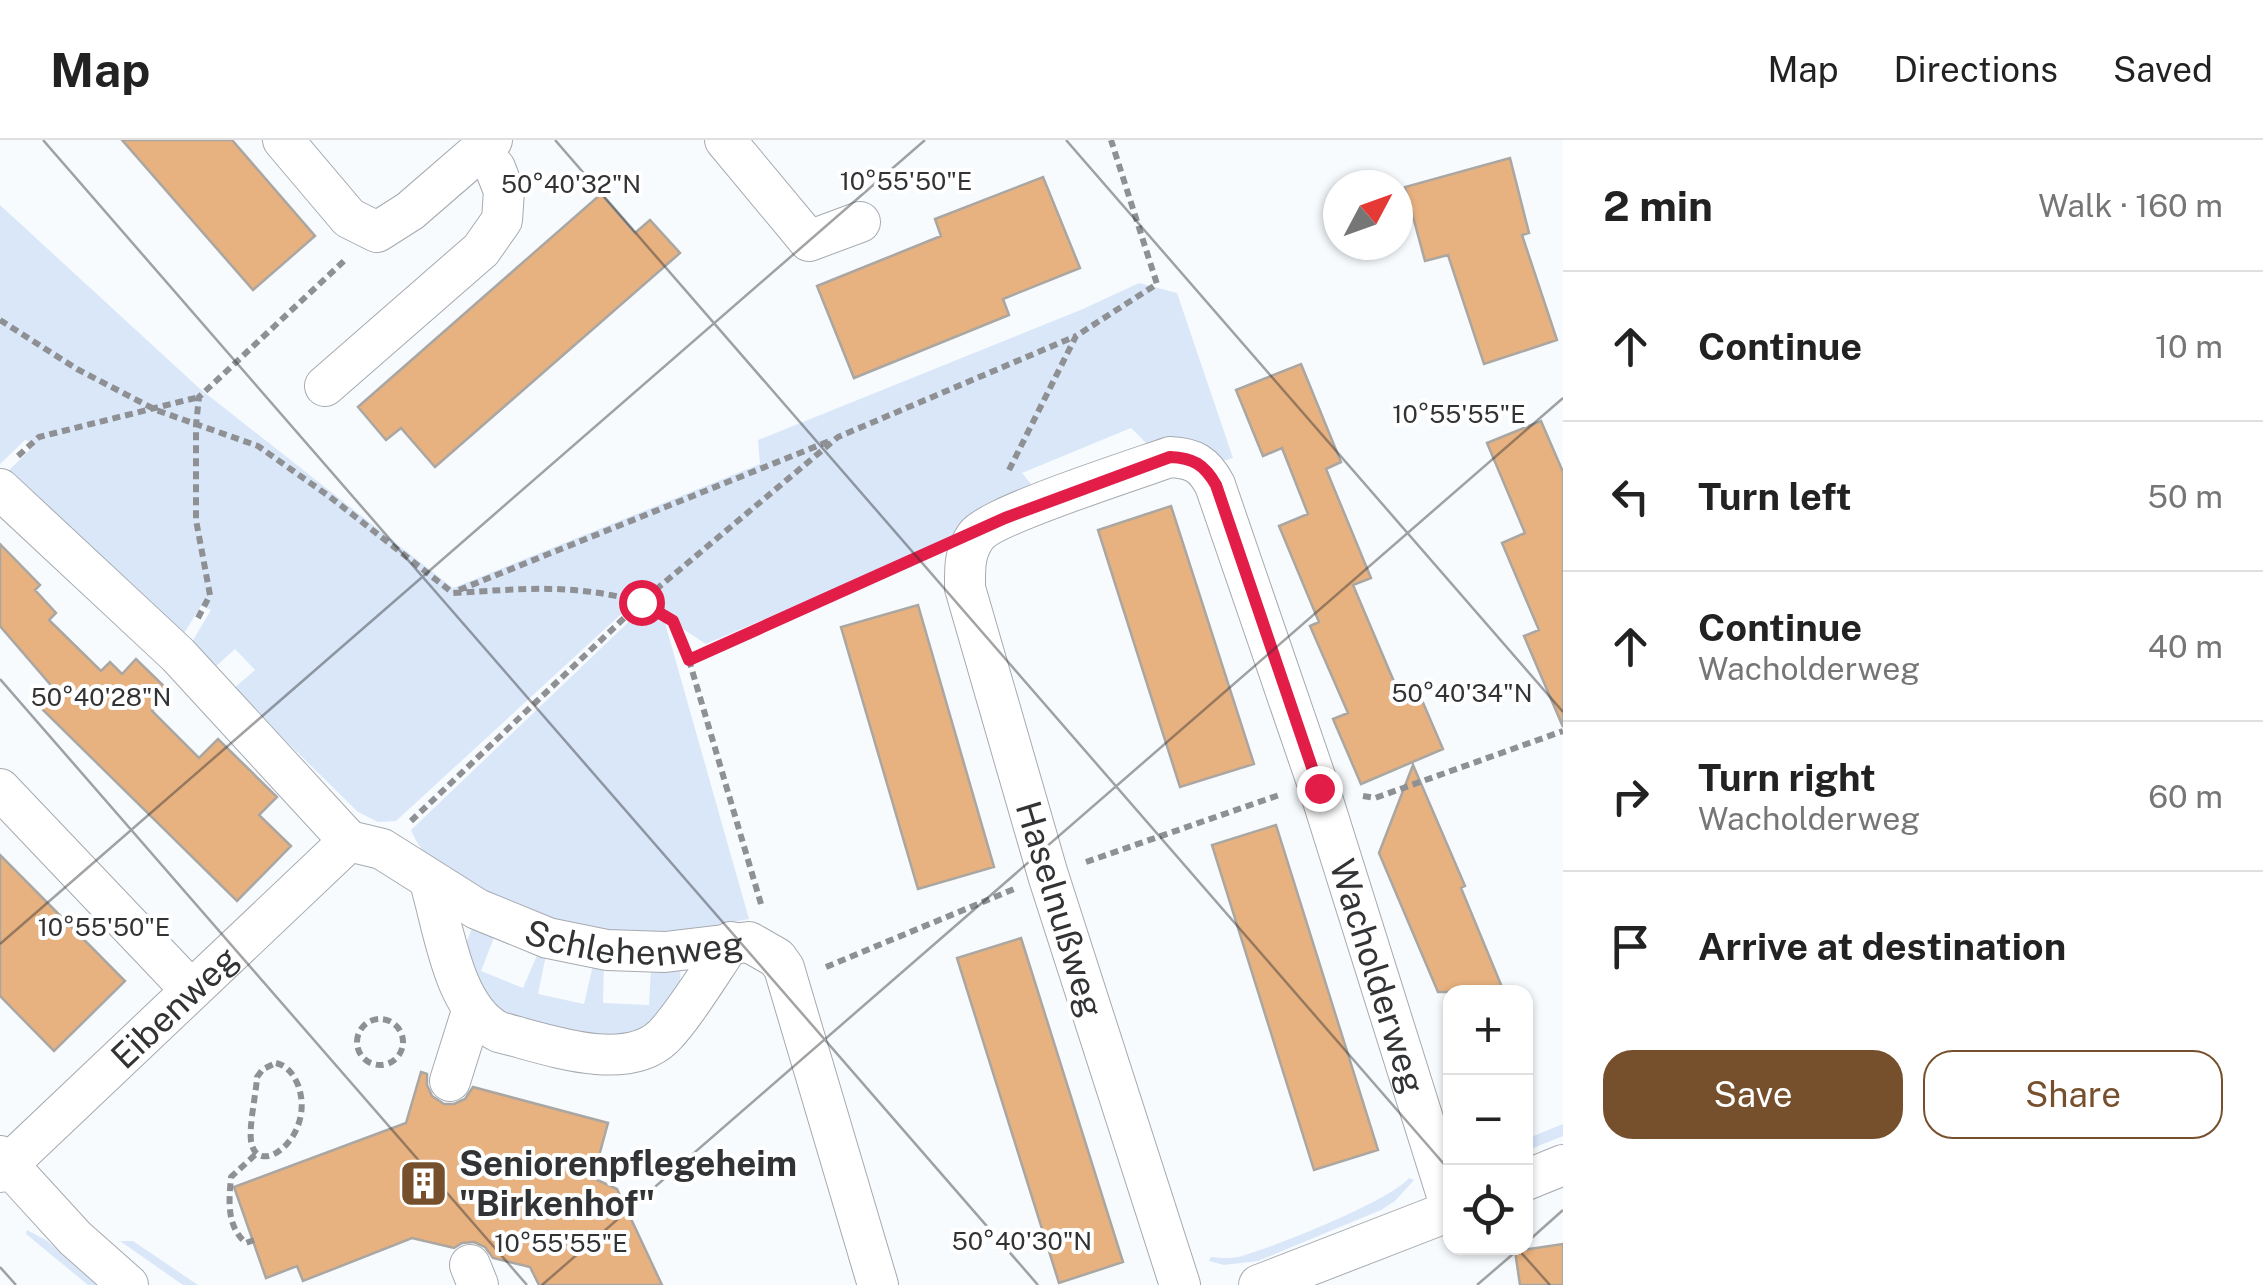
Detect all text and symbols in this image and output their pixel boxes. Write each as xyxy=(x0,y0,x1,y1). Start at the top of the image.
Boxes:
text: Map xyxy=(50,41,150,98)
text: Map xyxy=(1767,49,1838,90)
text: Directions xyxy=(1893,49,2058,90)
text: Saved xyxy=(2113,49,2213,90)
text: 10°55'50"E xyxy=(840,166,972,196)
text: 50°40'32"N xyxy=(501,169,641,199)
north arrow xyxy=(1323,170,1413,260)
text: 2 min xyxy=(1603,181,1713,230)
text: Walk · 160 m xyxy=(2038,187,2223,224)
icon: ahead xyxy=(1603,319,1658,374)
text: Continue xyxy=(1698,324,1862,369)
text: 10 m xyxy=(2155,328,2223,365)
text: 10°55'55"E xyxy=(1392,399,1526,429)
icon: left xyxy=(1603,469,1658,524)
text: Turn left xyxy=(1698,474,1852,519)
text: 50 m xyxy=(2147,478,2223,515)
route start xyxy=(619,580,665,626)
text: Continue xyxy=(1698,605,1862,650)
icon: ahead xyxy=(1603,619,1658,674)
text: 40 m xyxy=(2148,628,2223,665)
text: Wacholderweg xyxy=(1698,650,1920,687)
text: 50°40'34"N xyxy=(1391,678,1533,708)
text: 50°40'28"N xyxy=(31,682,171,712)
text: Turn right xyxy=(1698,755,1876,800)
route end xyxy=(1297,766,1343,812)
icon: right xyxy=(1603,769,1658,824)
text: 60 m xyxy=(2148,778,2223,815)
street label: Haselnußweg xyxy=(1008,796,1112,1022)
text: Wacholderweg xyxy=(1698,800,1920,837)
street label: Wacholderweg xyxy=(1322,854,1434,1098)
street label: Schlehenweg xyxy=(519,910,746,973)
text: 10°55'50"E xyxy=(38,912,170,942)
icon: arrive xyxy=(1603,919,1658,974)
text: Arrive at destination xyxy=(1698,924,2066,969)
street label: Eibenweg xyxy=(102,937,246,1076)
map controls xyxy=(1443,985,1533,1255)
button: + xyxy=(1443,985,1533,1075)
button: Save xyxy=(1603,1050,1903,1139)
button: Share xyxy=(1923,1050,2223,1139)
button: − xyxy=(1443,1075,1533,1165)
place label: Seniorenpflegeheim "Birkenhof" xyxy=(459,1143,797,1224)
building icon: Seniorenpflegeheim "Birkenhof" xyxy=(398,1157,450,1209)
button: locate xyxy=(1443,1165,1533,1255)
text: 50°40'30"N xyxy=(952,1226,1092,1256)
text: 10°55'55"E xyxy=(494,1228,628,1258)

